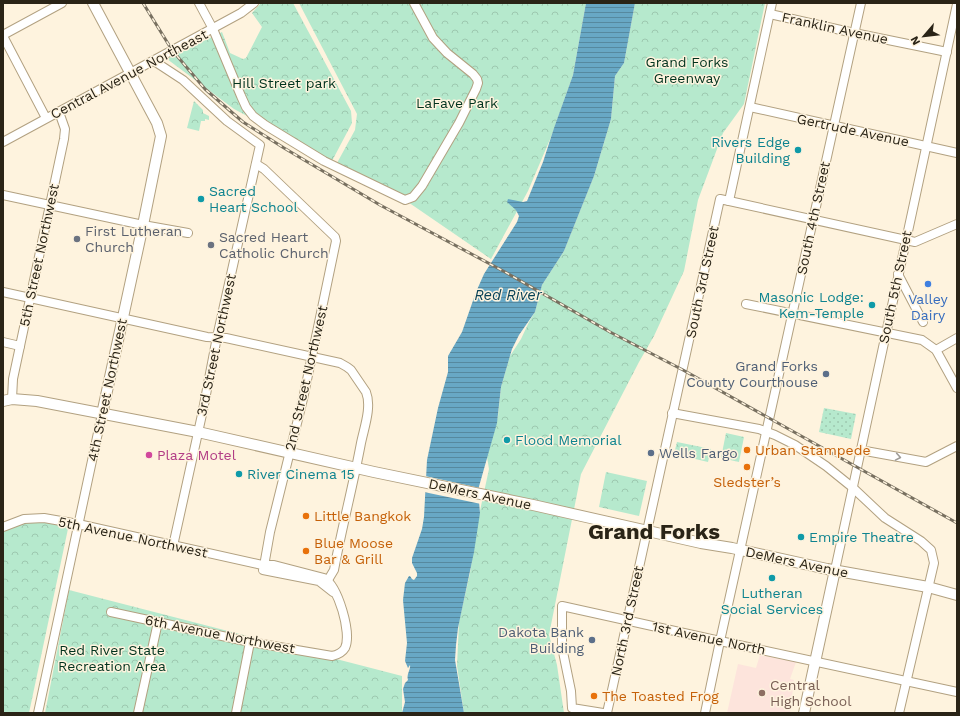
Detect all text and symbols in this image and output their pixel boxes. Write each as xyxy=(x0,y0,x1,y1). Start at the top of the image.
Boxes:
street label: Franklin Avenue xyxy=(780,9,890,47)
north arrow xyxy=(904,16,944,56)
street label: Central Avenue Northeast xyxy=(48,26,210,122)
text: N xyxy=(908,34,923,47)
park label: Grand Forks Greenway xyxy=(646,54,728,86)
park label: Hill Street park xyxy=(232,75,336,91)
park label: LaFave Park xyxy=(416,95,498,111)
street label: Gertrude Avenue xyxy=(795,110,911,150)
place label: Rivers Edge Building xyxy=(711,134,791,166)
marker: Rivers Edge Building xyxy=(793,145,803,155)
street label: South 4th Street xyxy=(793,160,833,276)
street label: 5th Street Northwest xyxy=(16,182,62,328)
place label: Sacred Heart School xyxy=(209,183,298,215)
marker: Sacred Heart School xyxy=(196,194,206,204)
place label: First Lutheran Church xyxy=(85,223,182,255)
street label: South 3rd Street xyxy=(682,224,722,340)
place label: Sacred Heart Catholic Church xyxy=(219,229,329,261)
street label: South 5th Street xyxy=(875,229,915,345)
marker: First Lutheran Church xyxy=(72,234,82,244)
marker: Sacred Heart Catholic Church xyxy=(206,240,216,250)
street label: 3rd Street Northwest xyxy=(193,272,239,418)
marker: Valley Dairy xyxy=(923,279,933,289)
water label: Red River xyxy=(474,286,543,304)
place label: Masonic Lodge: Kem-Temple xyxy=(758,289,864,321)
place label: Valley Dairy xyxy=(908,291,949,323)
marker: Masonic Lodge: Kem-Temple xyxy=(867,300,877,310)
street label: 2nd Street Northwest xyxy=(282,304,331,452)
street label: 4th Street Northwest xyxy=(84,317,130,463)
place label: Grand Forks County Courthouse xyxy=(686,358,818,390)
marker: Grand Forks County Courthouse xyxy=(821,369,831,379)
place label: Flood Memorial xyxy=(515,432,622,448)
marker: Flood Memorial xyxy=(502,435,512,445)
place label: Urban Stampede xyxy=(755,442,871,458)
place label: Wells Fargo xyxy=(659,445,738,461)
marker: Urban Stampede xyxy=(742,445,752,455)
place label: Plaza Motel xyxy=(157,447,237,463)
marker: Wells Fargo xyxy=(646,448,656,458)
marker: Plaza Motel xyxy=(144,450,154,460)
one-way arrow xyxy=(895,453,902,461)
marker: Sledster’s xyxy=(742,462,752,472)
place label: River Cinema 15 xyxy=(247,466,355,482)
marker: River Cinema 15 xyxy=(234,469,244,479)
place label: Sledster’s xyxy=(713,474,781,490)
street label: DeMers Avenue xyxy=(427,475,533,513)
place label: Little Bangkok xyxy=(314,508,411,524)
marker: Little Bangkok xyxy=(301,511,311,521)
street label: 5th Avenue Northwest xyxy=(57,513,209,561)
district label: Grand Forks xyxy=(588,519,720,544)
place label: Empire Theatre xyxy=(809,529,914,545)
marker: Empire Theatre xyxy=(796,532,806,542)
place label: Blue Moose Bar & Grill xyxy=(314,535,393,567)
street label: DeMers Avenue xyxy=(744,543,850,581)
marker: Blue Moose Bar & Grill xyxy=(301,546,311,556)
street label: North 3rd Street xyxy=(607,564,647,678)
marker: Lutheran Social Services xyxy=(767,573,777,583)
place label: Lutheran Social Services xyxy=(721,585,823,617)
street label: 6th Avenue Northwest xyxy=(144,612,297,656)
street label: 1st Avenue North xyxy=(651,618,767,658)
place label: Dakota Bank Building xyxy=(498,624,585,656)
marker: Dakota Bank Building xyxy=(587,635,597,645)
park label: Red River State Recreation Area xyxy=(58,642,166,674)
place label: Central High School xyxy=(770,677,852,709)
place label: The Toasted Frog xyxy=(602,688,719,704)
marker: Central High School xyxy=(757,688,767,698)
marker: The Toasted Frog xyxy=(589,691,599,701)

